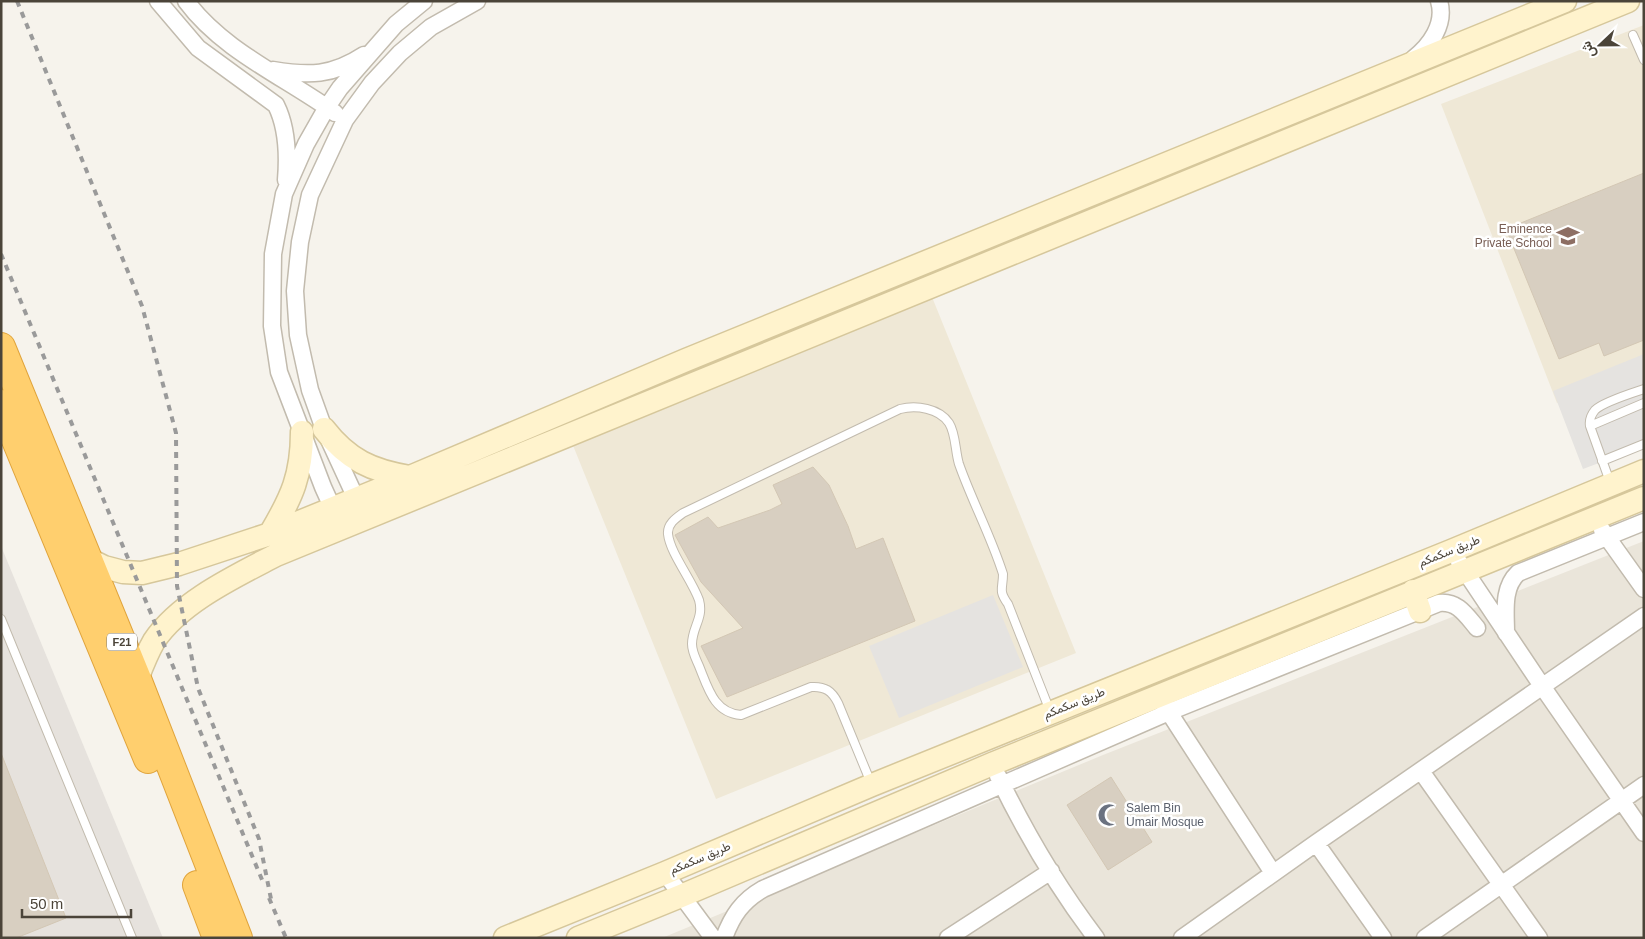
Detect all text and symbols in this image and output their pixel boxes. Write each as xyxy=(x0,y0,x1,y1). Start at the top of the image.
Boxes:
north arrow xyxy=(1575,20,1625,70)
text: ش xyxy=(1577,39,1599,61)
place label: Eminence Private School xyxy=(1475,222,1552,250)
school or university icon: Eminence Private School xyxy=(1555,223,1581,249)
street label: طريق سكمكم xyxy=(1416,532,1482,571)
road number: F21 xyxy=(107,634,137,650)
street label: طريق سكمكم xyxy=(1041,684,1107,723)
place label: Salem Bin Umair Mosque xyxy=(1126,801,1204,829)
mosque icon: Salem Bin Umair Mosque xyxy=(1096,802,1122,828)
street label: طريق سكمكم xyxy=(667,839,733,878)
scale bar xyxy=(22,886,131,918)
text: 50 m xyxy=(30,895,63,912)

